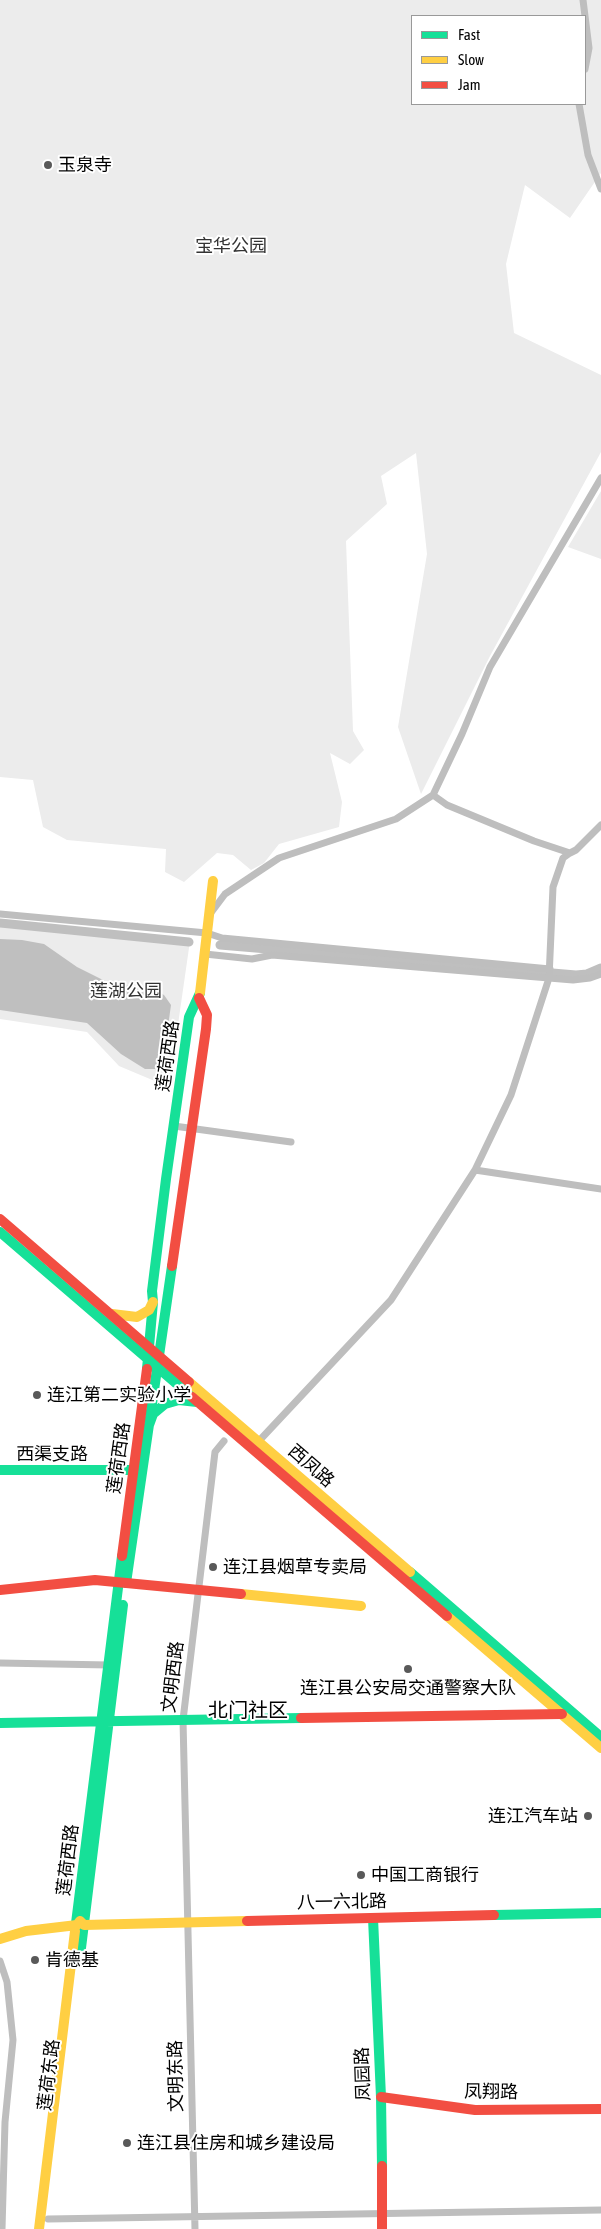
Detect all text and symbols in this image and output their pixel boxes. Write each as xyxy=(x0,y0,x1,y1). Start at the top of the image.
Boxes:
legend xyxy=(411,15,586,105)
text: Fast xyxy=(458,26,480,43)
text: Slow xyxy=(458,51,484,68)
text: Jam xyxy=(458,76,481,93)
place label: 玉泉寺 xyxy=(58,154,112,176)
marker: 玉泉寺 xyxy=(42,159,54,171)
park label: 宝华公园 xyxy=(195,235,267,257)
park label: 莲湖公园 xyxy=(90,980,162,1002)
street label: 莲荷西路 xyxy=(152,1019,184,1093)
place label: 连江第二实验小学 xyxy=(47,1384,191,1406)
marker: 连江第二实验小学 xyxy=(31,1389,43,1401)
street label: 莲荷西路 xyxy=(103,1421,135,1495)
street label: 西凤路 xyxy=(284,1440,338,1492)
street label: 西渠支路 xyxy=(16,1443,88,1465)
place label: 连江县烟草专卖局 xyxy=(223,1556,367,1578)
marker: 连江县烟草专卖局 xyxy=(207,1561,219,1573)
street label: 文明西路 xyxy=(158,1640,188,1714)
marker: 连江县公安局交通警察大队 xyxy=(402,1663,414,1675)
place label: 连江县公安局交通警察大队 xyxy=(300,1677,516,1699)
district label: 北门社区 xyxy=(208,1699,288,1723)
place label: 连江汽车站 xyxy=(488,1805,578,1827)
marker: 连江汽车站 xyxy=(582,1810,594,1822)
street label: 莲荷西路 xyxy=(53,1823,83,1897)
place label: 中国工商银行 xyxy=(371,1864,479,1886)
marker: 中国工商银行 xyxy=(355,1869,367,1881)
street label: 八一六北路 xyxy=(297,1890,387,1914)
place label: 肯德基 xyxy=(45,1949,99,1971)
marker: 肯德基 xyxy=(29,1954,41,1966)
street label: 莲荷东路 xyxy=(34,2038,64,2112)
street label: 文明东路 xyxy=(165,2040,187,2112)
street label: 凤园路 xyxy=(351,2047,375,2101)
street label: 凤翔路 xyxy=(464,2081,518,2103)
place label: 连江县住房和城乡建设局 xyxy=(137,2132,335,2154)
marker: 连江县住房和城乡建设局 xyxy=(121,2137,133,2149)

